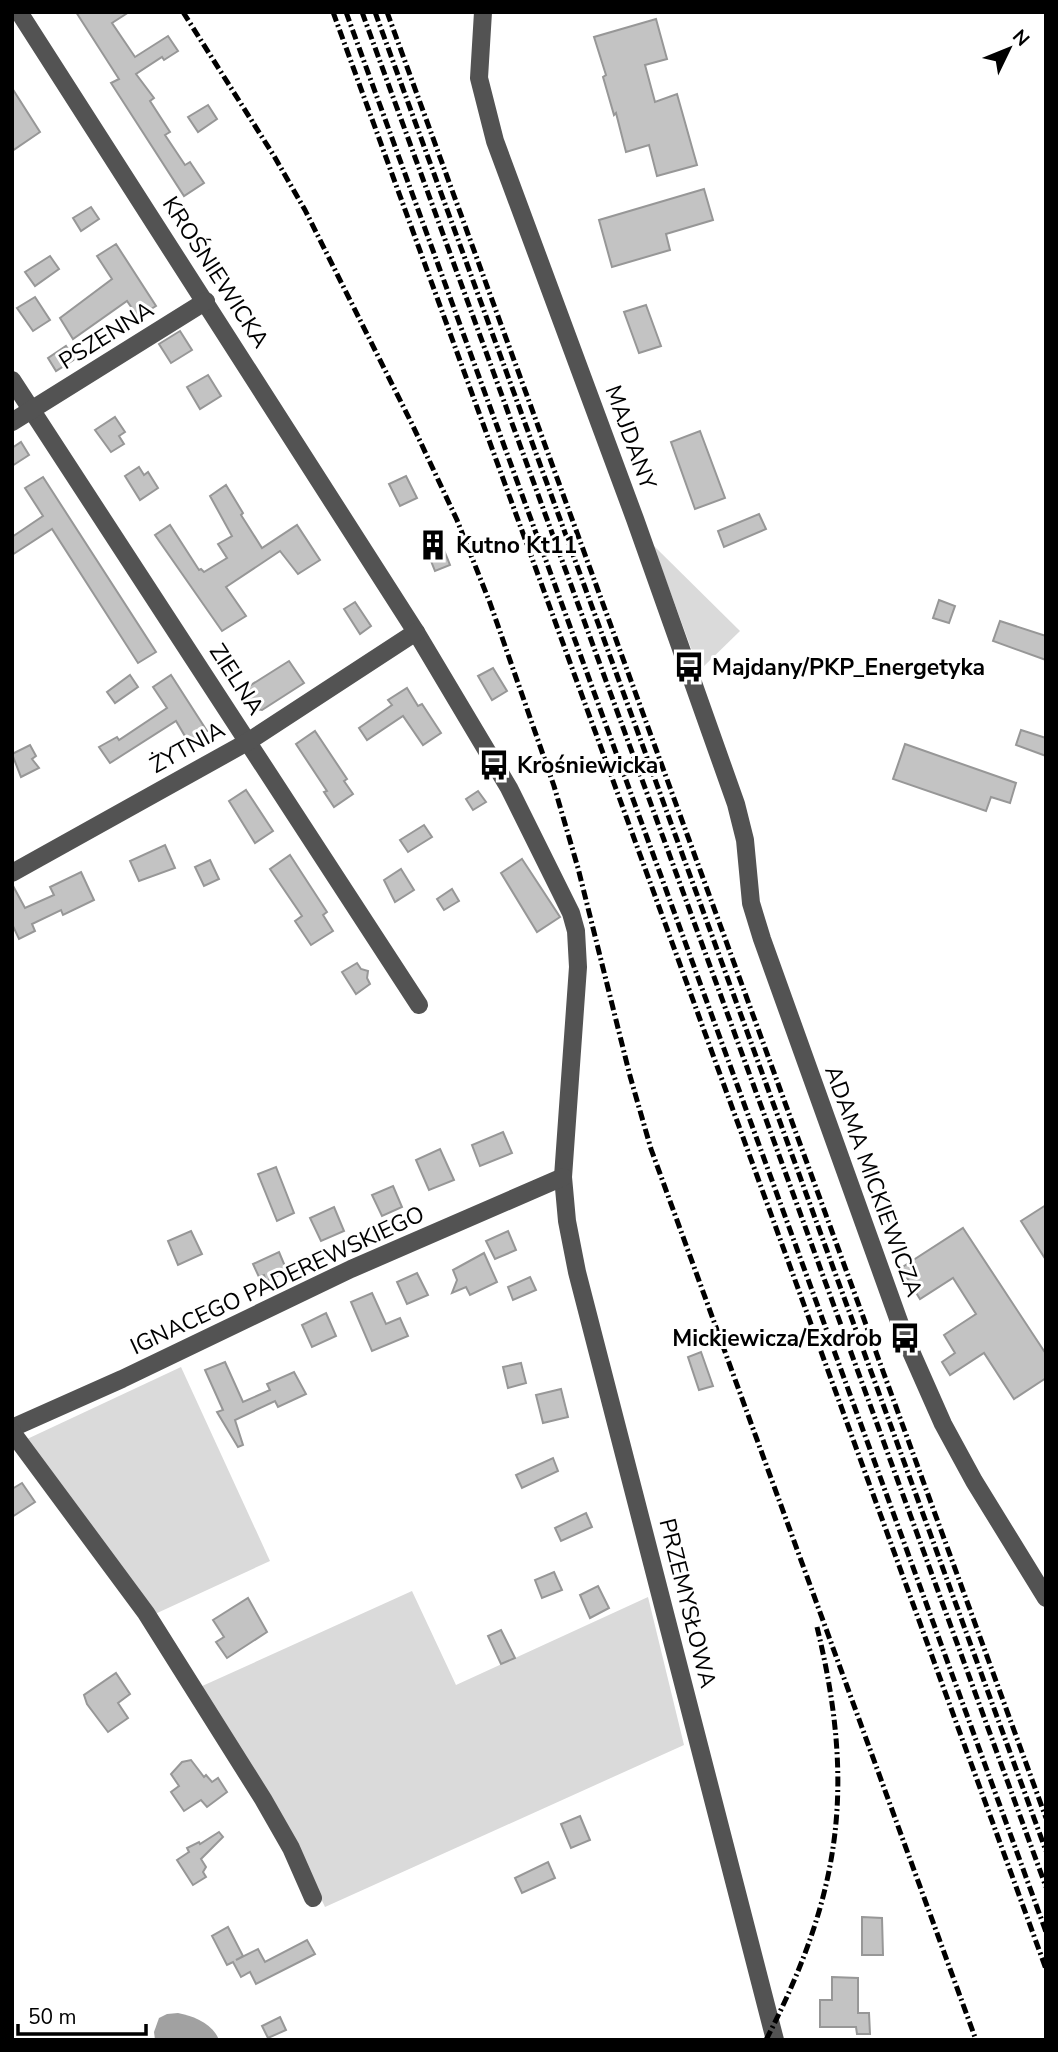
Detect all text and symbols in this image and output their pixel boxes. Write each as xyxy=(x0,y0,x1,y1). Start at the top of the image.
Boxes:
north arrow xyxy=(974,14,1044,84)
text: N xyxy=(1006,24,1035,52)
street label: KROŚNIEWICKA xyxy=(155,191,276,354)
street label: PSZENNA xyxy=(53,294,160,377)
street label: MAJDANY xyxy=(597,381,664,494)
building icon: Kutno Kt11 xyxy=(416,528,450,562)
place label: Kutno Kt11 xyxy=(456,530,577,561)
street label: ZIELNA xyxy=(202,638,271,721)
bus stop icon: Majdany/PKP_Energetyka xyxy=(672,650,706,684)
place label: Majdany/PKP_Energetyka xyxy=(712,652,985,683)
street label: ŻYTNIA xyxy=(144,714,230,781)
bus stop icon: Krośniewicka xyxy=(477,748,511,782)
place label: Krośniewicka xyxy=(517,750,658,781)
street label: ADAMA MICKIEWICZA xyxy=(817,1061,930,1301)
street label: IGNACEGO PADEREWSKIEGO xyxy=(125,1199,429,1362)
bus stop icon: Mickiewicza/Exdrob xyxy=(888,1321,922,1355)
place label: Mickiewicza/Exdrob xyxy=(672,1323,882,1354)
street label: PRZEMYSŁOWA xyxy=(651,1515,724,1691)
scale bar xyxy=(18,1993,145,2037)
text: 50 m xyxy=(28,2003,77,2031)

